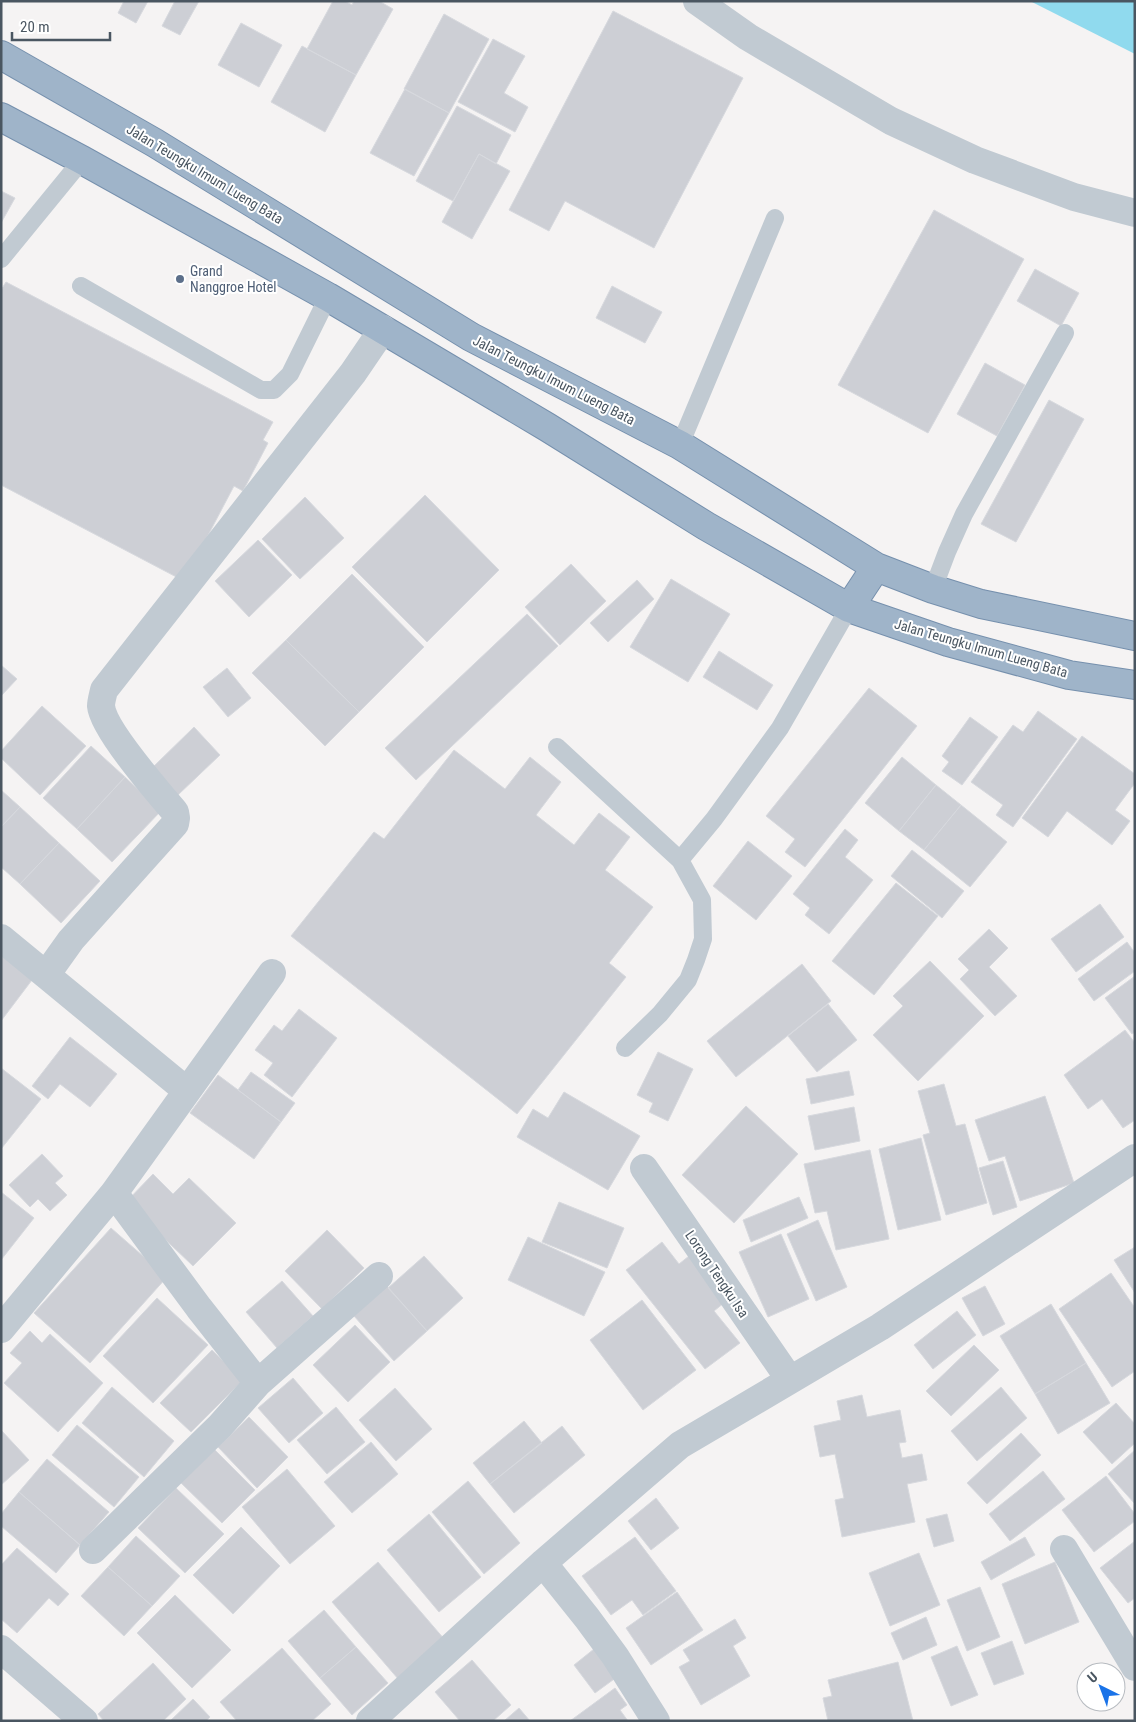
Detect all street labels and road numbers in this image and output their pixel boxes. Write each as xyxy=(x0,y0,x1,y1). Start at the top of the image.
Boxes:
street label: Jalan Teungku Imum Lueng Bata xyxy=(124,121,286,227)
street label: Jalan Teungku Imum Lueng Bata xyxy=(470,332,638,428)
street label: Jalan Teungku Imum Lueng Bata xyxy=(893,616,1069,680)
street label: Lorong Tengku Isa xyxy=(682,1228,752,1320)

